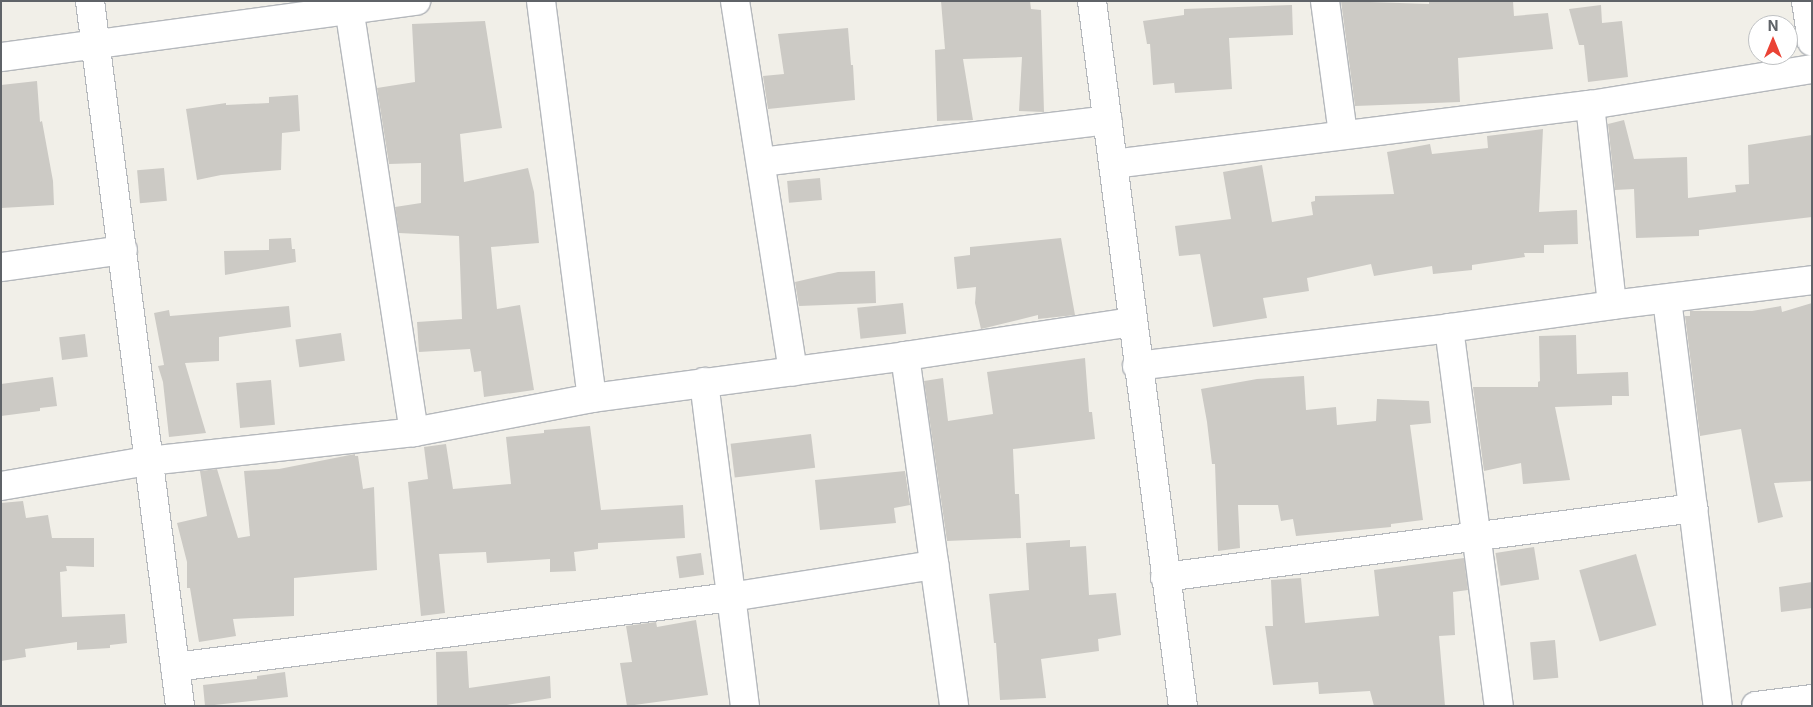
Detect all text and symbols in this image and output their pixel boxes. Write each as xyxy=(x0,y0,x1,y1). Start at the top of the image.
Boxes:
north arrow xyxy=(1748,15,1798,65)
text: N xyxy=(1768,17,1778,34)

